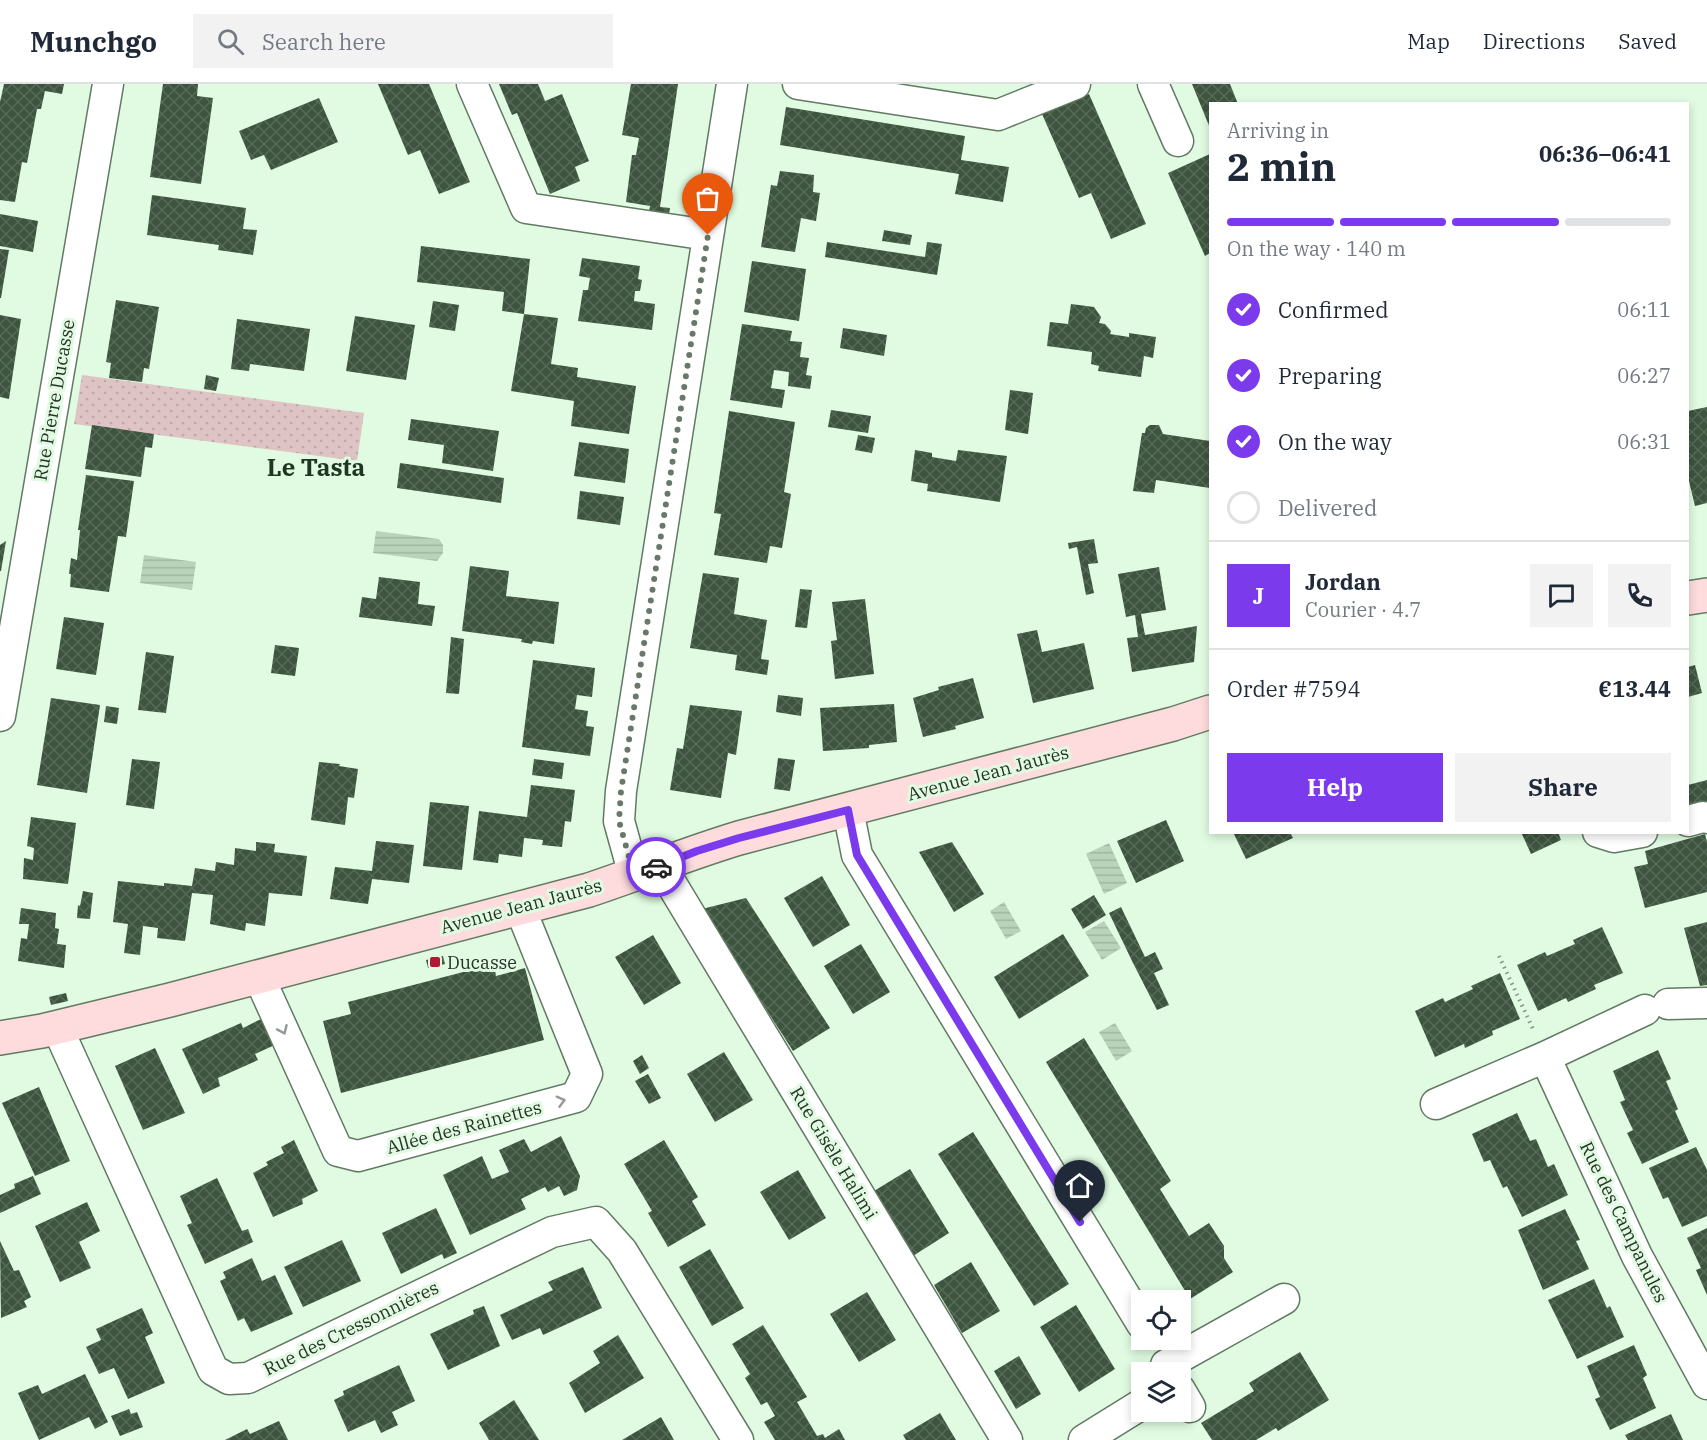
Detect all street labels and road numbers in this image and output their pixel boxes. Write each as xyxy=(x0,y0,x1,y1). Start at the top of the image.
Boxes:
street label: Rue Pierre Ducasse xyxy=(28,318,80,482)
street label: Avenue Jean Jaurès xyxy=(905,740,1071,806)
street label: Avenue Jean Jaurès xyxy=(438,873,604,939)
street label: Rue Gisèle Halimi xyxy=(785,1082,883,1224)
street label: Allée des Rainettes xyxy=(384,1095,544,1159)
street label: Rue des Campanules xyxy=(1575,1138,1673,1306)
street label: Rue des Cressonnières xyxy=(260,1276,442,1380)

